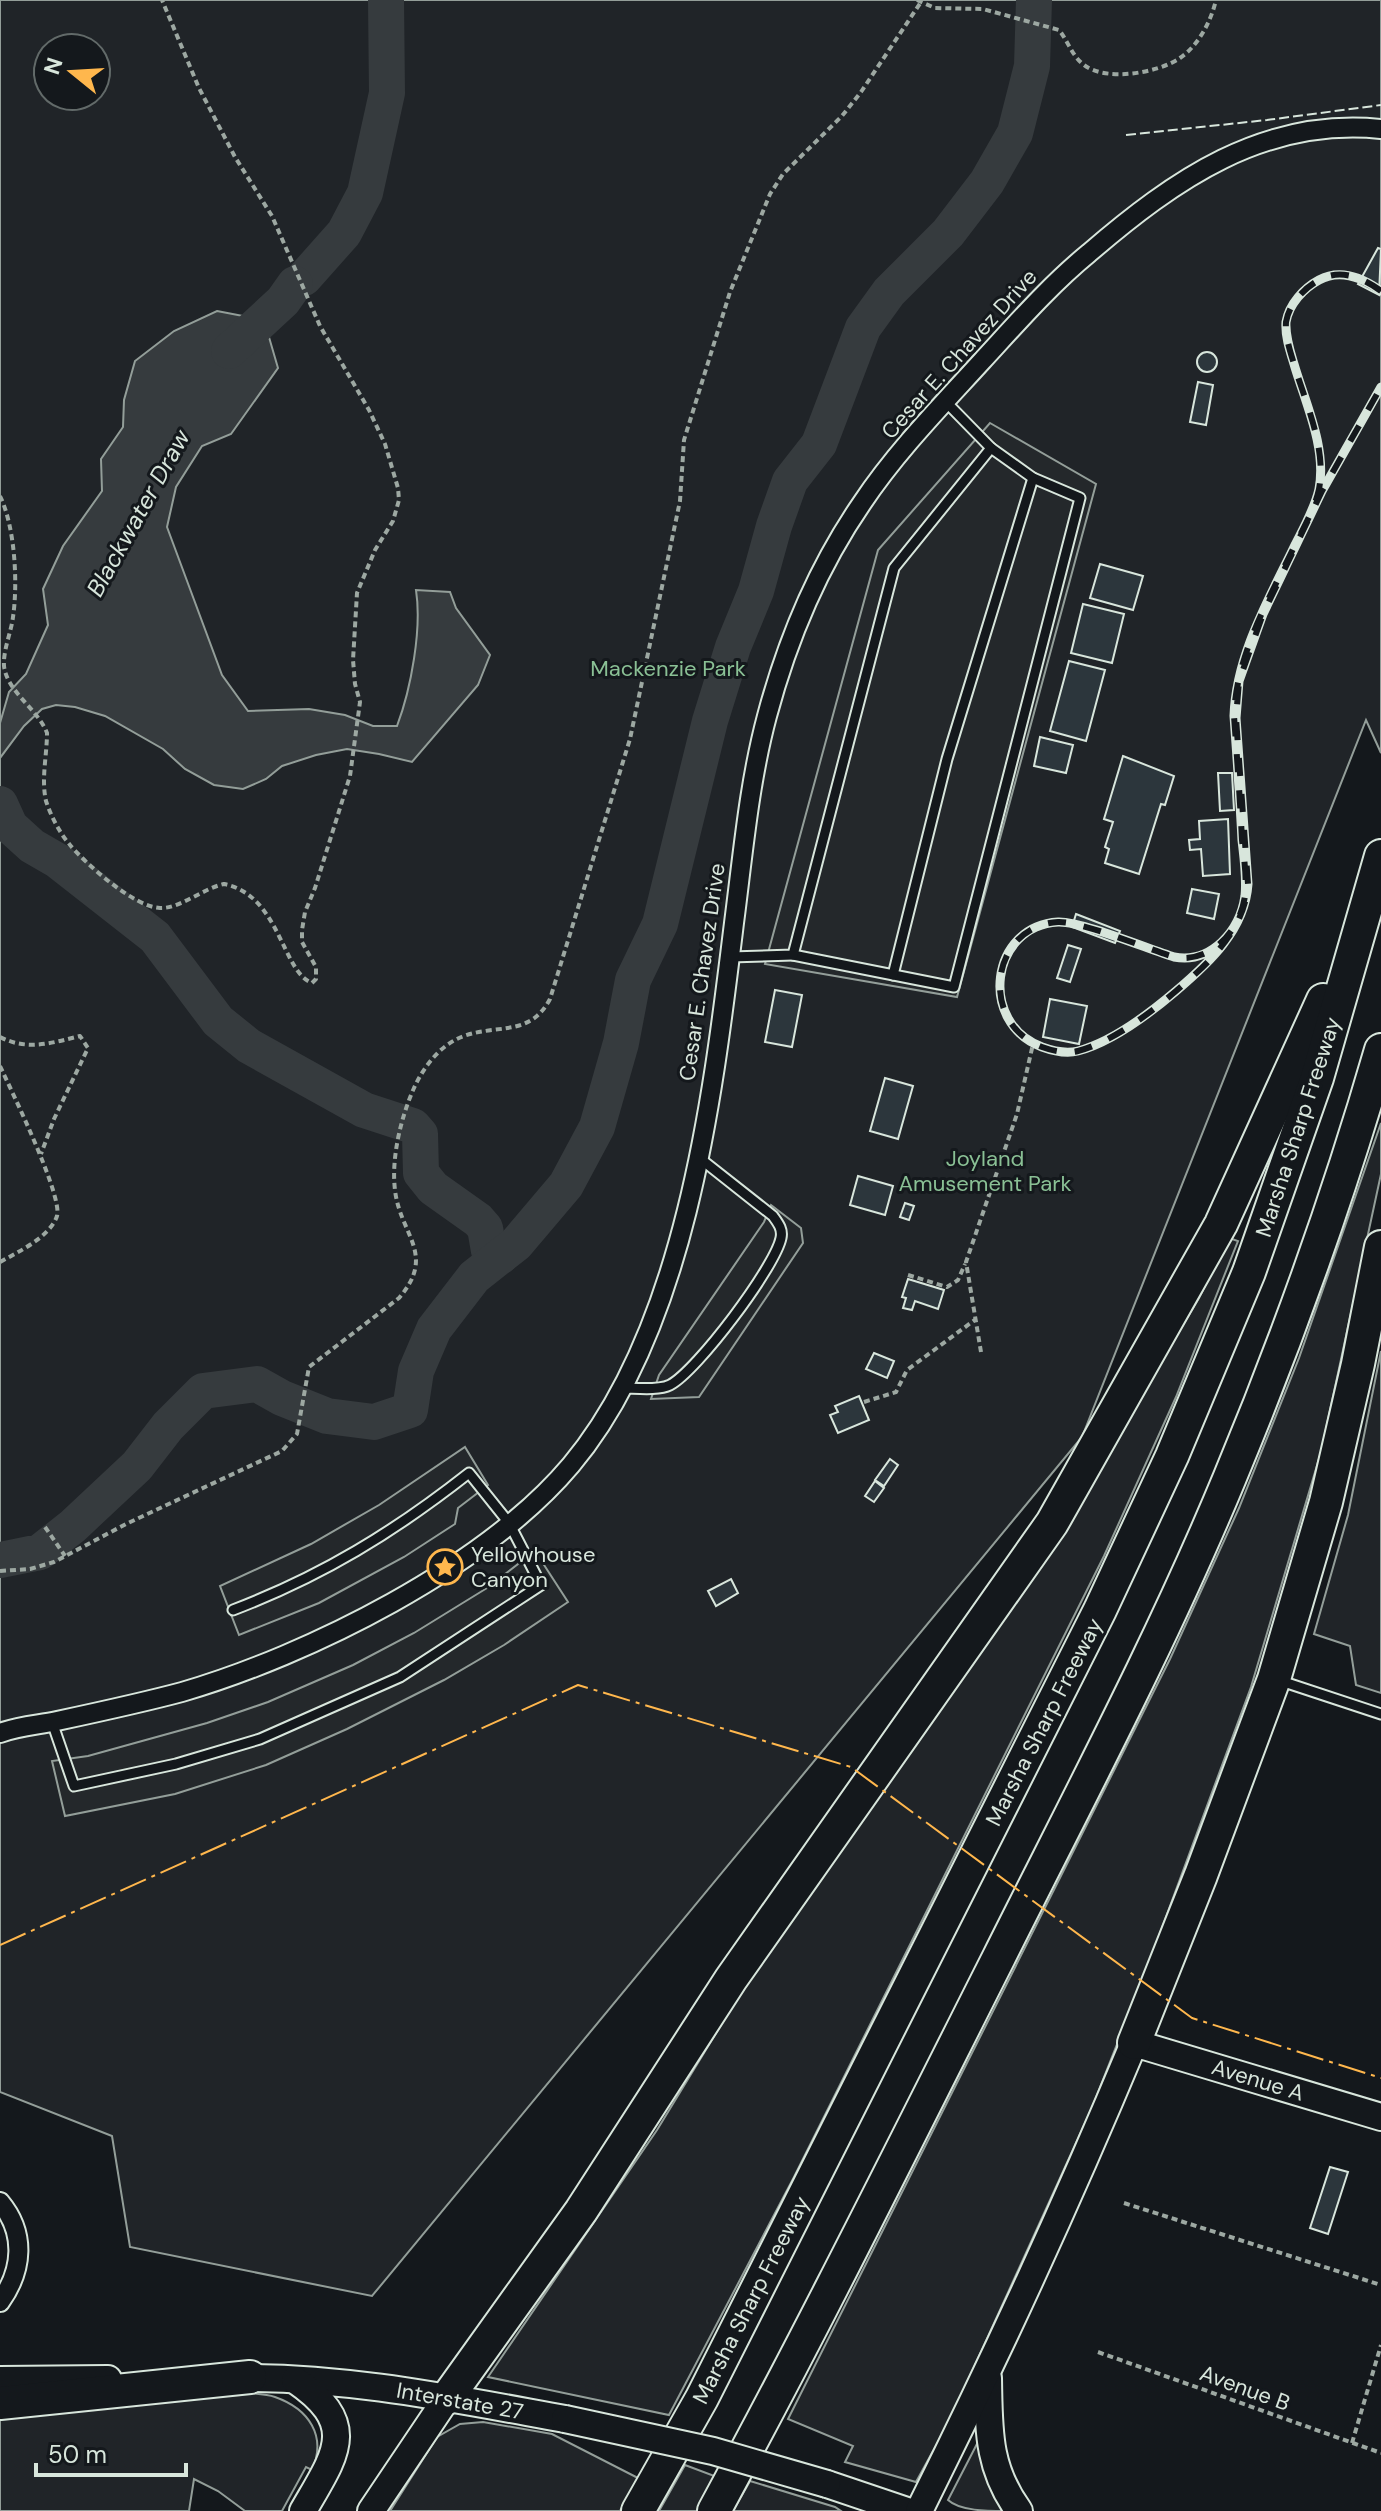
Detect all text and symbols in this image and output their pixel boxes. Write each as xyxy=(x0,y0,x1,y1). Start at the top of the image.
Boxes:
north arrow xyxy=(32,32,112,112)
text: N xyxy=(37,54,70,78)
street label: Cesar E. Chavez Drive xyxy=(875,263,1043,445)
water label: Blackwater Draw xyxy=(79,424,197,602)
park label: Mackenzie Park xyxy=(590,654,746,683)
street label: Cesar E. Chavez Drive xyxy=(672,861,732,1083)
street label: Marsha Sharp Freeway xyxy=(1249,1013,1347,1241)
park label: Joyland Amusement Park xyxy=(898,1144,1072,1198)
place label: Yellowhouse Canyon xyxy=(471,1540,595,1594)
place icon: Yellowhouse Canyon xyxy=(426,1548,464,1586)
street label: Marsha Sharp Freeway xyxy=(979,1613,1109,1831)
street label: Avenue A xyxy=(1208,2052,1308,2108)
street label: Marsha Sharp Freeway xyxy=(686,2191,816,2409)
street label: Avenue B xyxy=(1196,2358,1294,2418)
street label: Interstate 27 xyxy=(394,2376,526,2426)
scale bar xyxy=(36,2427,186,2477)
text: 50 m xyxy=(48,2439,107,2470)

